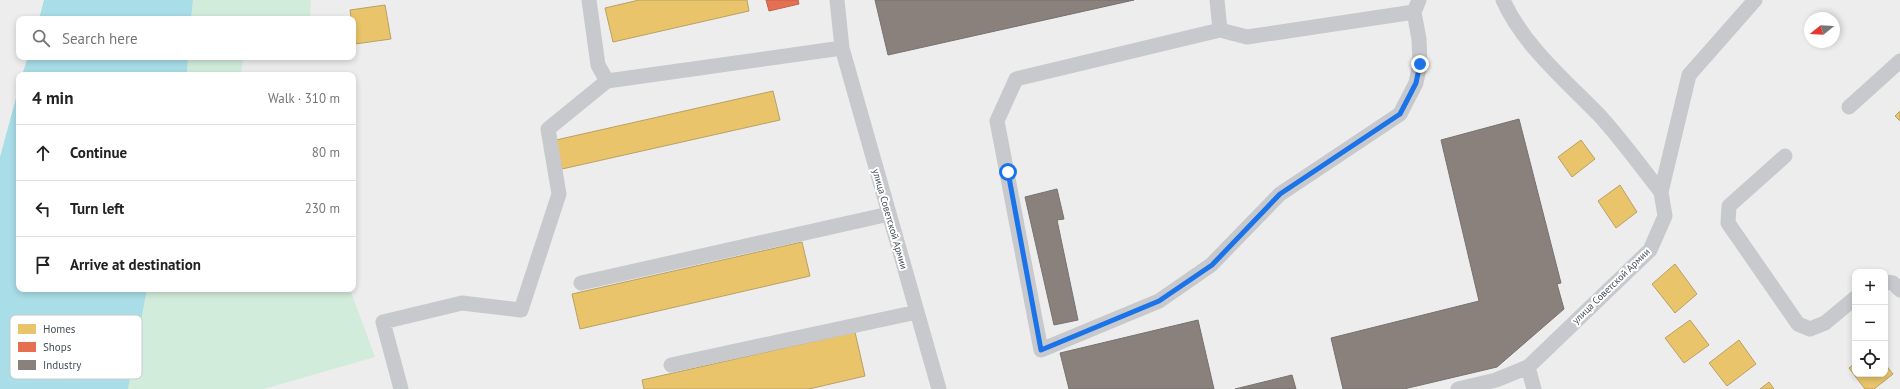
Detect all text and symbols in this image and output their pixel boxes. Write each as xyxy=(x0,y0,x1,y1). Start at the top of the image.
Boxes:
north arrow xyxy=(1804,12,1840,48)
search box xyxy=(16,16,356,60)
icon: search xyxy=(30,27,52,49)
text: Search here xyxy=(62,29,138,48)
route end xyxy=(1411,55,1429,73)
text: 4 min xyxy=(32,87,73,109)
text: Walk · 310 m xyxy=(268,90,340,107)
icon: ahead xyxy=(32,142,54,164)
text: Continue xyxy=(70,143,127,162)
text: 80 m xyxy=(312,144,340,161)
route start xyxy=(999,163,1017,181)
street label: улица Советской Армии xyxy=(869,167,911,271)
icon: left xyxy=(32,198,54,220)
text: Turn left xyxy=(70,199,124,218)
text: 230 m xyxy=(305,200,340,217)
street label: улица Советской Армии xyxy=(1569,245,1653,327)
icon: arrive xyxy=(32,254,54,276)
text: Arrive at destination xyxy=(70,255,201,274)
map controls xyxy=(1852,269,1888,377)
button: + xyxy=(1852,269,1888,305)
button: − xyxy=(1852,305,1888,341)
legend xyxy=(10,315,142,379)
text: Homes xyxy=(43,322,76,336)
text: Shops xyxy=(43,340,72,354)
button: locate xyxy=(1852,341,1888,377)
text: Industry xyxy=(43,358,82,372)

